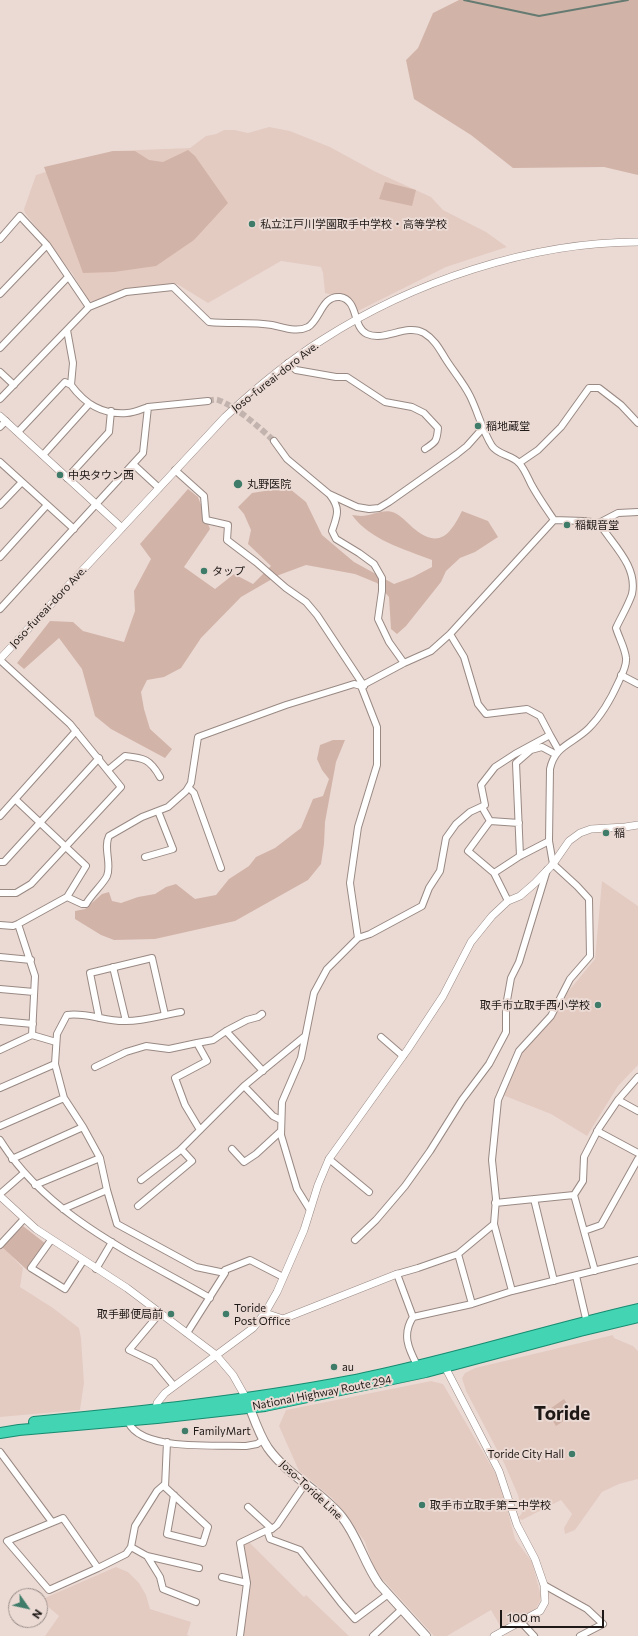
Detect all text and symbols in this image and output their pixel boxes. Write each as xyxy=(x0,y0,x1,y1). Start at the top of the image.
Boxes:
place label: 私立江戸川学園取手中学校・高等学校 xyxy=(260,217,447,231)
marker: 私立江戸川学園取手中学校・高等学校 xyxy=(247,219,257,229)
street label: Joso-fureai-doro Ave. xyxy=(229,339,321,415)
place label: 稲地蔵堂 xyxy=(486,419,530,433)
marker: 稲地蔵堂 xyxy=(473,421,483,431)
place label: 中央タウン西 xyxy=(68,468,134,482)
marker: 中央タウン西 xyxy=(55,470,65,480)
place label: 丸野医院 xyxy=(247,477,291,491)
marker: 丸野医院 xyxy=(232,478,244,490)
place label: 稲観音堂 xyxy=(575,518,619,532)
marker: 稲観音堂 xyxy=(562,520,572,530)
street label: Joso-fureai-doro Ave. xyxy=(7,564,89,650)
place label: タップ xyxy=(212,564,245,578)
marker: タップ xyxy=(199,566,209,576)
place label: 稲 xyxy=(614,826,625,840)
marker: 稲 xyxy=(601,828,611,838)
place label: 取手市立取手西小学校 xyxy=(480,998,590,1012)
marker: 取手市立取手西小学校 xyxy=(593,1000,603,1010)
place label: Toride Post Office xyxy=(234,1301,290,1327)
place label: 取手郵便局前 xyxy=(97,1307,163,1321)
marker: 取手郵便局前 xyxy=(166,1309,176,1319)
marker: Toride Post Office xyxy=(221,1309,231,1319)
place label: au xyxy=(342,1360,354,1374)
marker: au xyxy=(329,1362,339,1372)
street label: National Highway Route 294 xyxy=(251,1373,393,1413)
district label: Toride xyxy=(534,1403,590,1425)
place label: FamilyMart xyxy=(193,1424,251,1438)
marker: FamilyMart xyxy=(180,1426,190,1436)
place label: Toride City Hall xyxy=(487,1447,564,1461)
marker: Toride City Hall xyxy=(567,1449,577,1459)
street label: Joso-Toride Line xyxy=(277,1458,345,1522)
place label: 取手市立取手第二中学校 xyxy=(430,1498,551,1512)
marker: 取手市立取手第二中学校 xyxy=(417,1500,427,1510)
north arrow xyxy=(8,1588,48,1628)
scale bar xyxy=(502,1602,606,1628)
text: N xyxy=(30,1607,45,1621)
text: 100 m xyxy=(507,1610,541,1624)

